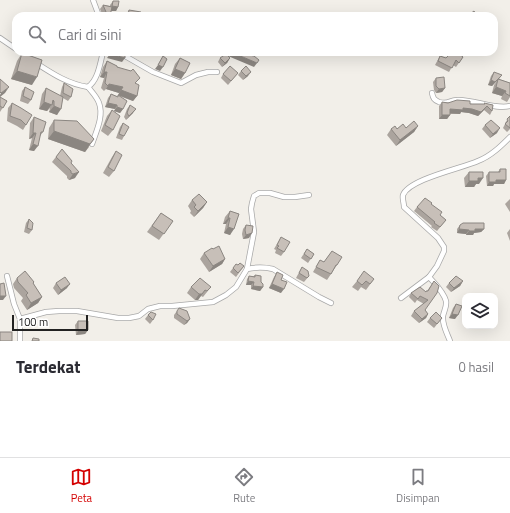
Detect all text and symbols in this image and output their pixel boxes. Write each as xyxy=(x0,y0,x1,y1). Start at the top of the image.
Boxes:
search box xyxy=(12,12,498,56)
icon: search xyxy=(26,23,48,45)
text: Cari di sini xyxy=(58,23,122,46)
map controls xyxy=(462,293,498,329)
button: layers xyxy=(462,293,498,329)
scale bar xyxy=(12,313,88,332)
text: 100 m xyxy=(18,314,48,330)
text: Terdekat xyxy=(16,354,80,380)
text: 0 hasil xyxy=(458,357,494,377)
tab: Peta xyxy=(70,466,92,506)
tab: Rute xyxy=(233,466,255,506)
tab: Disimpan xyxy=(396,466,440,506)

